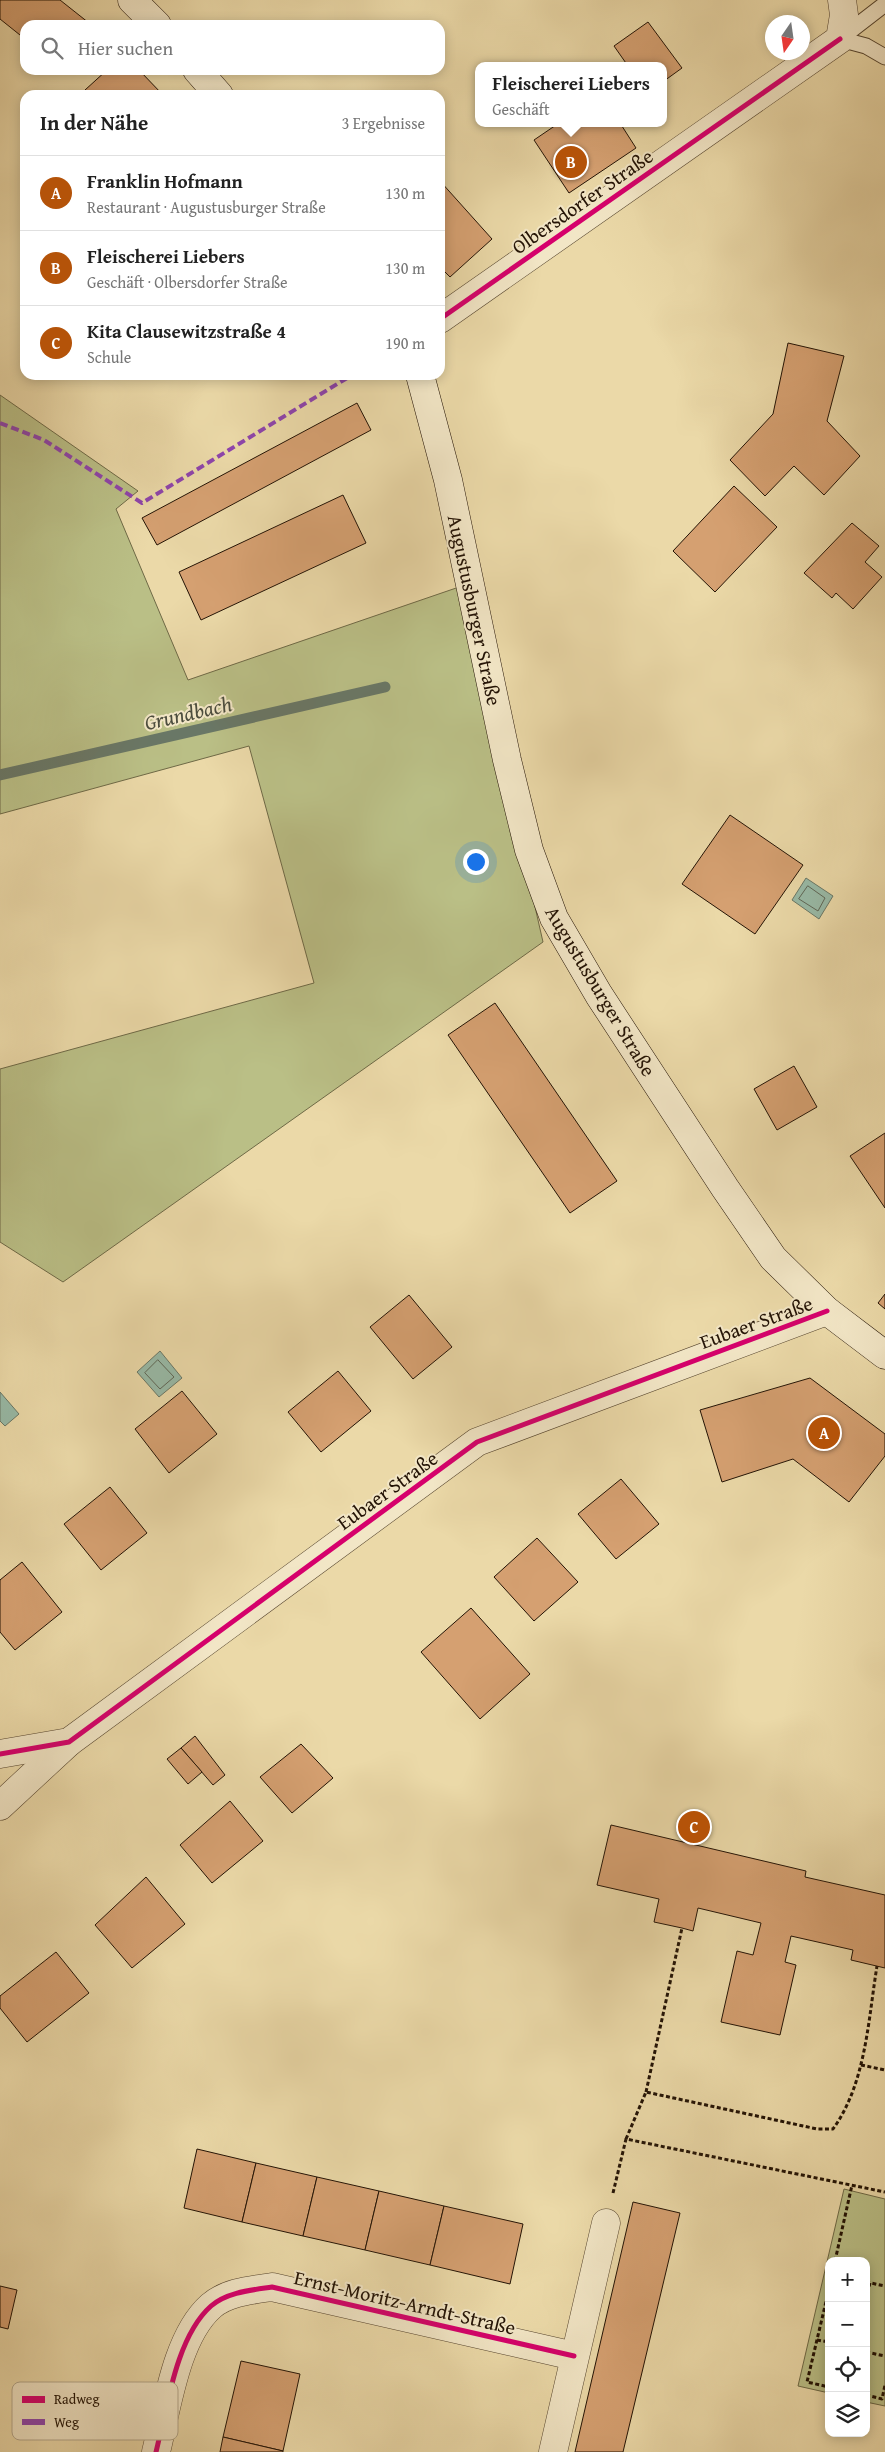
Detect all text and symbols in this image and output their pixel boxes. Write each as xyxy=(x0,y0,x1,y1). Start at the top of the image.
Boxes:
north arrow xyxy=(765,15,810,60)
search box xyxy=(20,20,445,75)
icon: search xyxy=(38,34,66,62)
text: Hier suchen xyxy=(78,34,173,62)
popup xyxy=(475,62,667,127)
text: Fleischerei Liebers xyxy=(492,69,650,97)
text: Geschäft xyxy=(492,97,550,121)
text: In der Nähe xyxy=(40,107,148,138)
text: 3 Ergebnisse xyxy=(342,111,425,135)
street label: Olbersdorfer Straße xyxy=(505,141,659,261)
pin: B xyxy=(555,143,587,181)
text: Franklin Hofmann xyxy=(87,167,243,195)
text: A xyxy=(51,181,61,205)
text: 130 m xyxy=(385,181,425,205)
text: Restaurant · Augustusburger Straße xyxy=(87,195,326,219)
text: Fleischerei Liebers xyxy=(87,242,245,270)
text: B xyxy=(51,256,61,280)
text: 130 m xyxy=(385,256,425,280)
text: Geschäft · Olbersdorfer Straße xyxy=(87,270,288,294)
text: Kita Clausewitzstraße 4 xyxy=(87,317,286,345)
text: C xyxy=(51,331,61,355)
text: 190 m xyxy=(385,331,425,355)
text: Schule xyxy=(87,345,131,369)
street label: Augustusburger Straße xyxy=(441,512,509,708)
water label: Grundbach xyxy=(141,688,235,738)
your location xyxy=(463,849,489,875)
street label: Augustusburger Straße xyxy=(539,900,663,1082)
street label: Eubaer Straße xyxy=(695,1288,817,1356)
pin: A xyxy=(808,1414,840,1452)
street label: Eubaer Straße xyxy=(331,1444,443,1536)
pin: C xyxy=(678,1808,710,1846)
map controls xyxy=(825,2257,870,2437)
button: + xyxy=(825,2257,870,2302)
street label: Ernst-Moritz-Arndt-Straße xyxy=(292,2262,518,2342)
button: − xyxy=(825,2302,870,2347)
button: locate xyxy=(825,2347,870,2392)
legend xyxy=(12,2382,178,2440)
text: Radweg xyxy=(54,2389,99,2409)
button: layers xyxy=(825,2392,870,2437)
text: Weg xyxy=(54,2412,79,2432)

